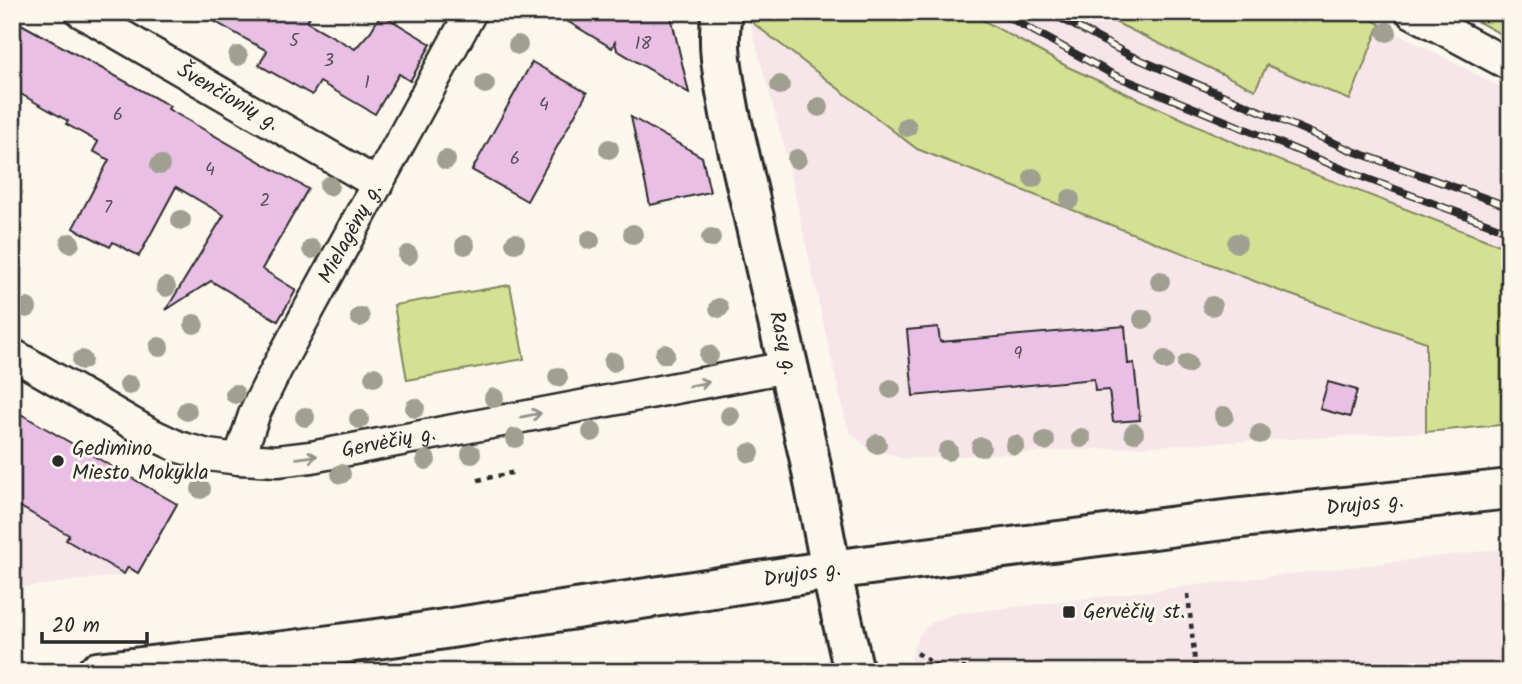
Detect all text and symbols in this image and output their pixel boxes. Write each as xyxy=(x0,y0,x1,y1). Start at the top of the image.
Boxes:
house number: 5 xyxy=(289,27,300,56)
house number: 18 xyxy=(635,30,651,59)
house number: 3 xyxy=(324,47,334,76)
street label: Švenčionių g. xyxy=(170,54,286,140)
house number: 1 xyxy=(364,69,370,98)
house number: 4 xyxy=(539,91,549,120)
house number: 6 xyxy=(113,101,123,130)
house number: 6 xyxy=(510,145,520,174)
house number: 4 xyxy=(205,156,215,185)
street label: Mielagėnų g. xyxy=(310,177,391,290)
house number: 2 xyxy=(260,187,270,216)
house number: 7 xyxy=(104,194,113,223)
street label: Rasų g. xyxy=(760,308,806,378)
house number: 9 xyxy=(1014,340,1023,369)
one-way arrow xyxy=(687,376,710,390)
one-way arrow xyxy=(519,408,542,421)
street label: Gervėčių g. xyxy=(339,417,439,467)
place label: Gedimino Miesto Mokykla xyxy=(72,433,209,490)
one-way arrow xyxy=(295,450,318,463)
marker: Gedimino Miesto Mokykla xyxy=(50,453,66,469)
street label: Drujos g. xyxy=(1324,484,1405,525)
street label: Drujos g. xyxy=(761,552,843,597)
place label: Gervėčių st. xyxy=(1083,596,1185,629)
scale bar xyxy=(42,600,147,644)
marker: Gervėčių st. xyxy=(1061,604,1077,620)
text: 20 m xyxy=(52,610,100,643)

